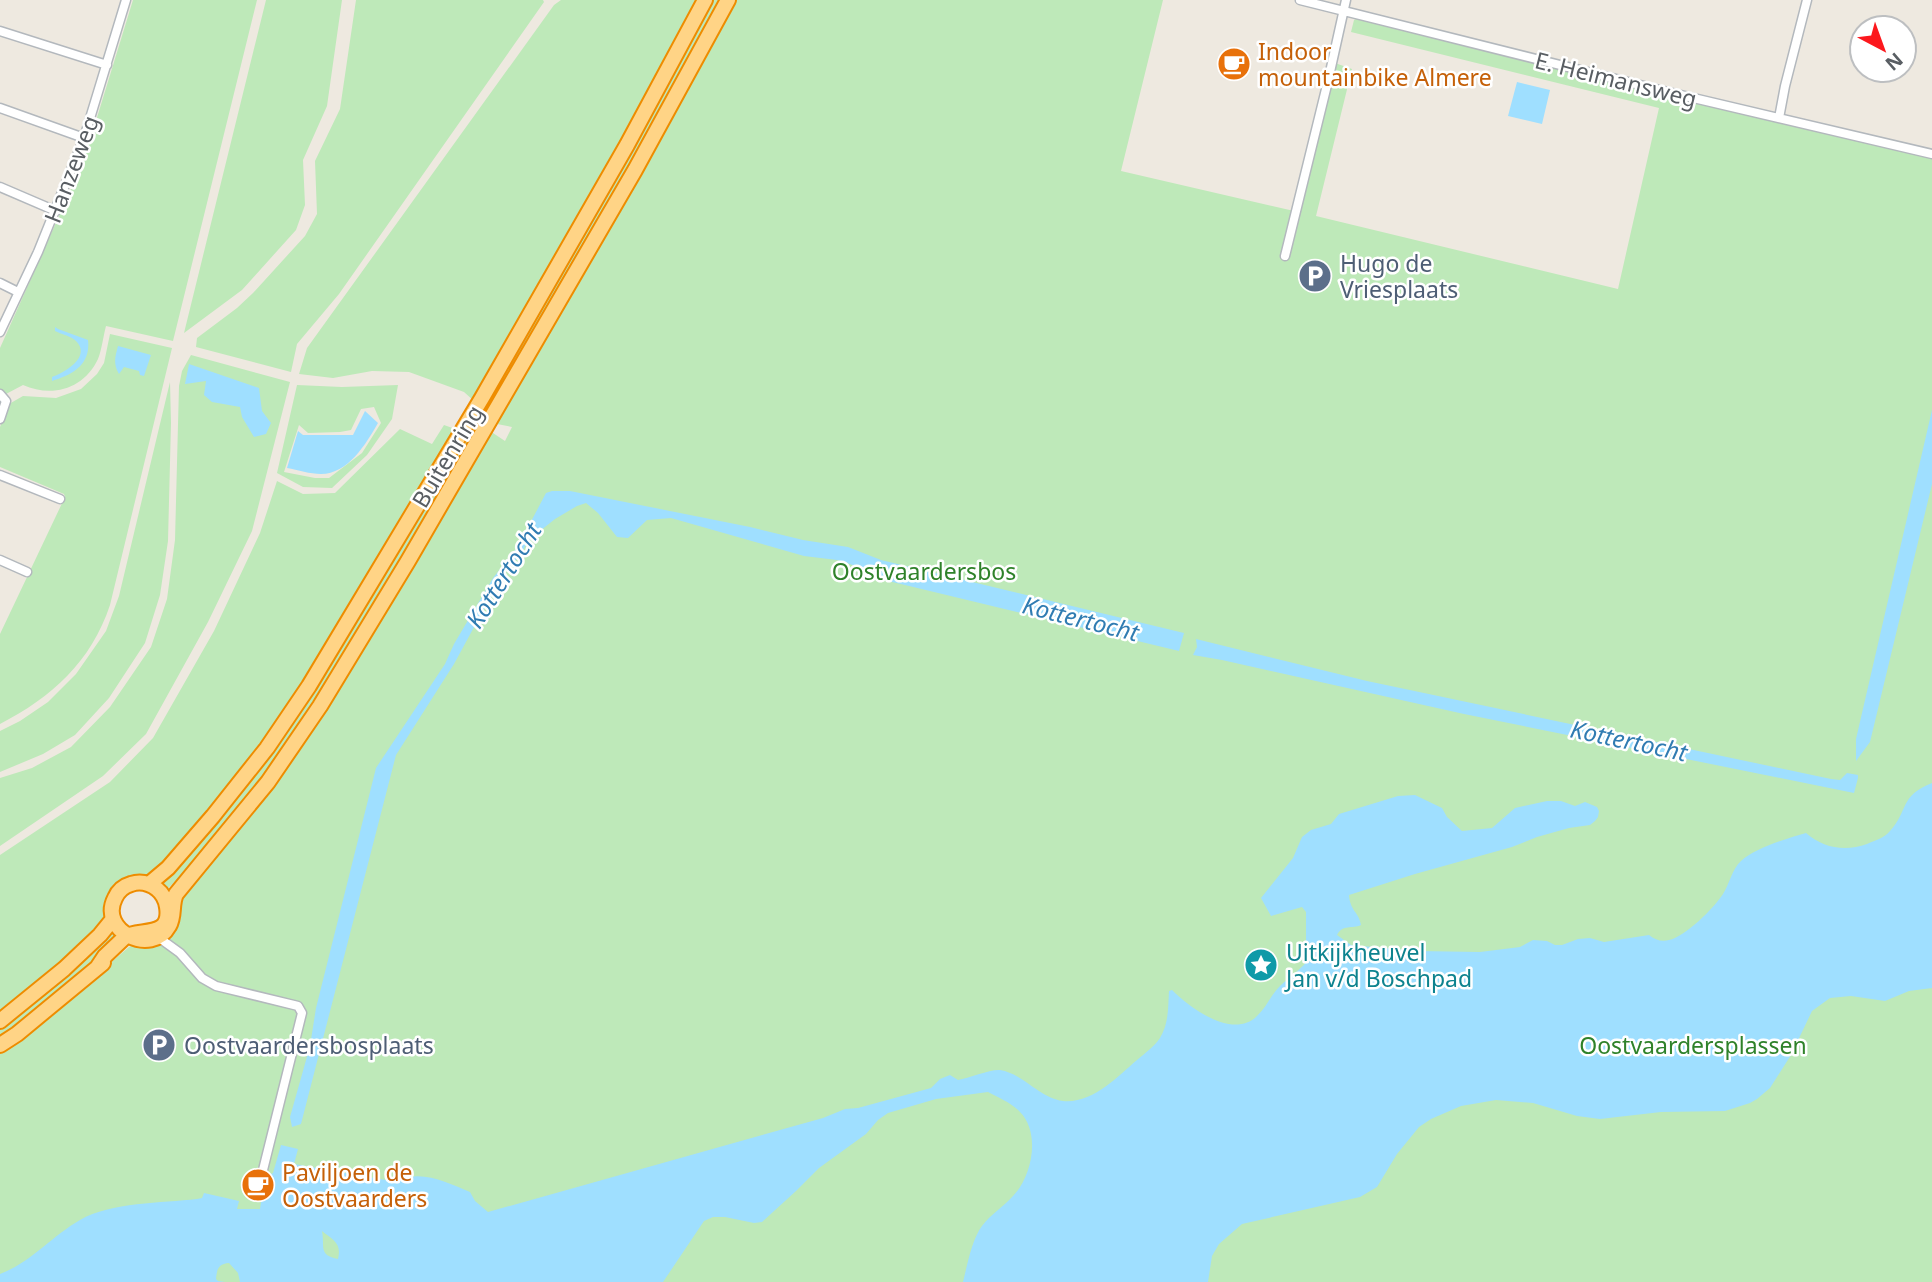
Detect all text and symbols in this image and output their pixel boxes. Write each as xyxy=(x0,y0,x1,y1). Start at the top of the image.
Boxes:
north arrow xyxy=(1848,14,1918,84)
place label: Indoor mountainbike Almere xyxy=(1258,35,1492,93)
street label: E. Heimansweg xyxy=(1532,43,1700,115)
cafe icon: Indoor mountainbike Almere xyxy=(1215,45,1253,83)
text: N xyxy=(1880,47,1909,77)
street label: Hanzeweg xyxy=(36,111,106,227)
place label: Hugo de Vriesplaats xyxy=(1340,247,1458,305)
parking icon: Hugo de Vriesplaats xyxy=(1296,257,1334,295)
street label: Buitenring xyxy=(404,399,490,513)
water label: Kottertocht xyxy=(458,515,549,634)
park label: Oostvaardersbos xyxy=(832,555,1016,587)
water label: Kottertocht xyxy=(1019,588,1144,649)
water label: Kottertocht xyxy=(1568,712,1691,769)
place label: Uitkijkheuvel Jan v/d Boschpad xyxy=(1284,936,1472,994)
place icon: Uitkijkheuvel Jan v/d Boschpad xyxy=(1242,946,1280,984)
parking icon: Oostvaardersbosplaats xyxy=(140,1026,178,1064)
place label: Oostvaardersbosplaats xyxy=(184,1029,434,1061)
park label: Oostvaardersplassen xyxy=(1579,1029,1807,1061)
place label: Paviljoen de Oostvaarders xyxy=(282,1156,427,1214)
cafe icon: Paviljoen de Oostvaarders xyxy=(239,1166,277,1204)

